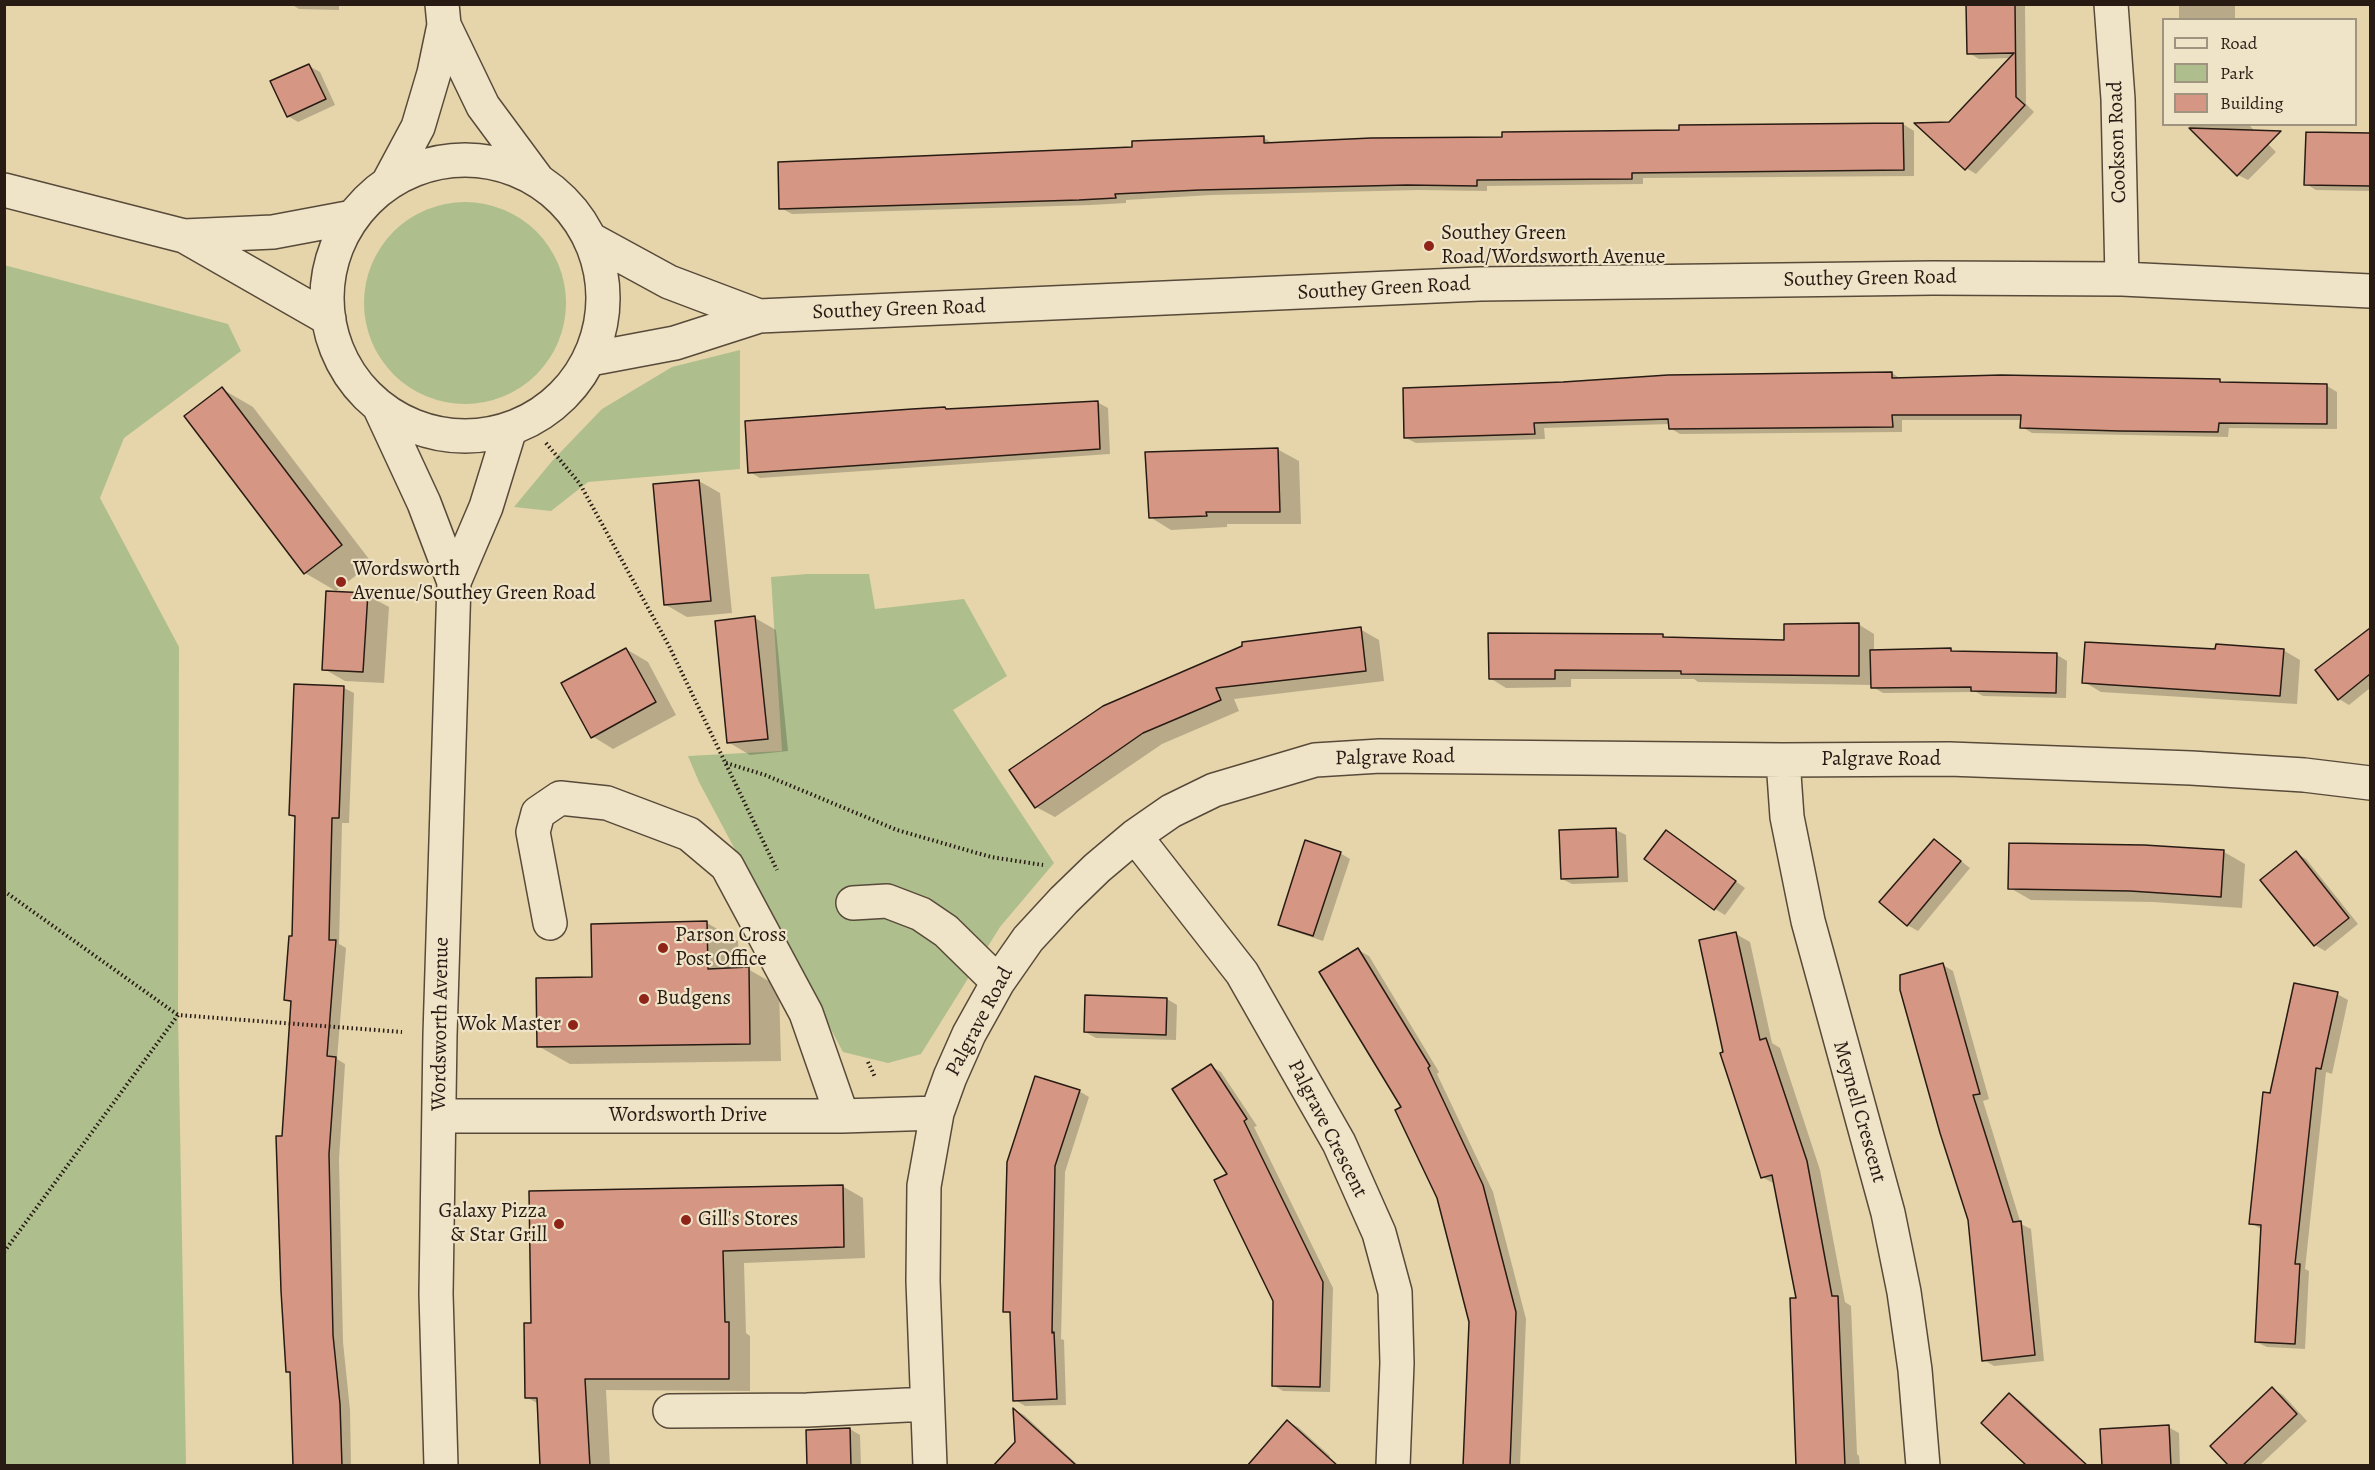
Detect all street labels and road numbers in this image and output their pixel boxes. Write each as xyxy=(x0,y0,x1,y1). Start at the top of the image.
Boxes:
street label: Cookson Road xyxy=(2103,80,2133,204)
street label: Southey Green Road xyxy=(1783,265,1957,293)
street label: Southey Green Road xyxy=(1297,272,1471,306)
street label: Southey Green Road xyxy=(812,294,986,326)
street label: Palgrave Road xyxy=(1335,744,1455,772)
street label: Palgrave Road xyxy=(1821,747,1941,773)
street label: Wordsworth Avenue xyxy=(427,937,455,1111)
street label: Palgrave Road xyxy=(941,963,1019,1081)
street label: Meynell Crescent xyxy=(1827,1038,1891,1186)
street label: Palgrave Crescent xyxy=(1281,1056,1373,1202)
street label: Wordsworth Drive xyxy=(609,1103,767,1129)

